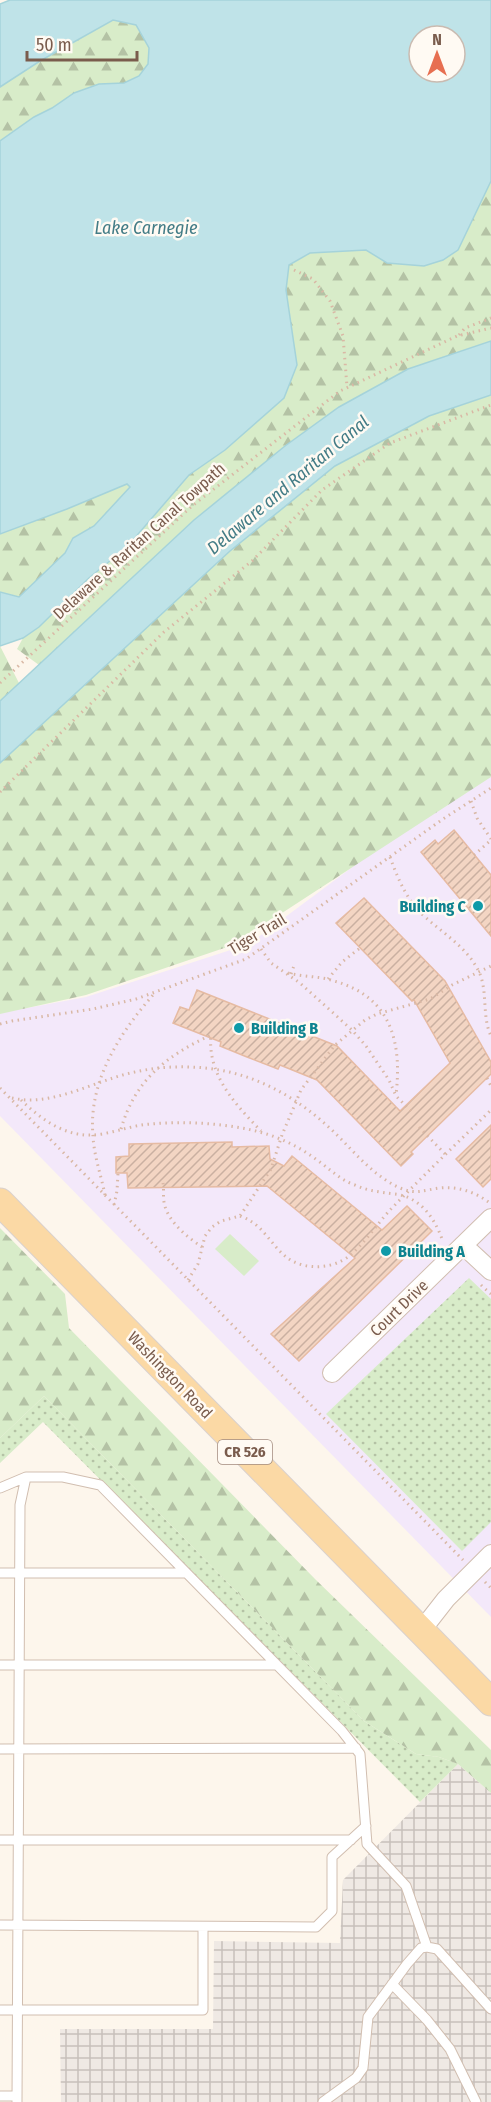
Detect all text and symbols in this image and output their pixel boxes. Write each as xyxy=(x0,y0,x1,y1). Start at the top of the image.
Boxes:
scale bar xyxy=(27,24,136,62)
north arrow xyxy=(407,24,467,84)
text: N xyxy=(432,30,442,49)
text: 50 m xyxy=(36,34,72,56)
water label: Lake Carnegie xyxy=(94,217,198,239)
water label: Delaware and Raritan Canal xyxy=(203,411,374,559)
street label: Delaware & Raritan Canal Towpath xyxy=(49,459,229,623)
place label: Building C xyxy=(399,897,467,916)
marker: Building C xyxy=(471,899,485,913)
street label: Tiger Trail xyxy=(225,909,289,959)
place label: Building B xyxy=(251,1019,318,1038)
marker: Building B xyxy=(232,1021,246,1035)
place label: Building A xyxy=(398,1242,465,1261)
marker: Building A xyxy=(379,1244,393,1258)
street label: Court Drive xyxy=(366,1276,432,1340)
street label: Washington Road xyxy=(124,1328,216,1422)
road number: CR 526 xyxy=(218,1440,272,1464)

